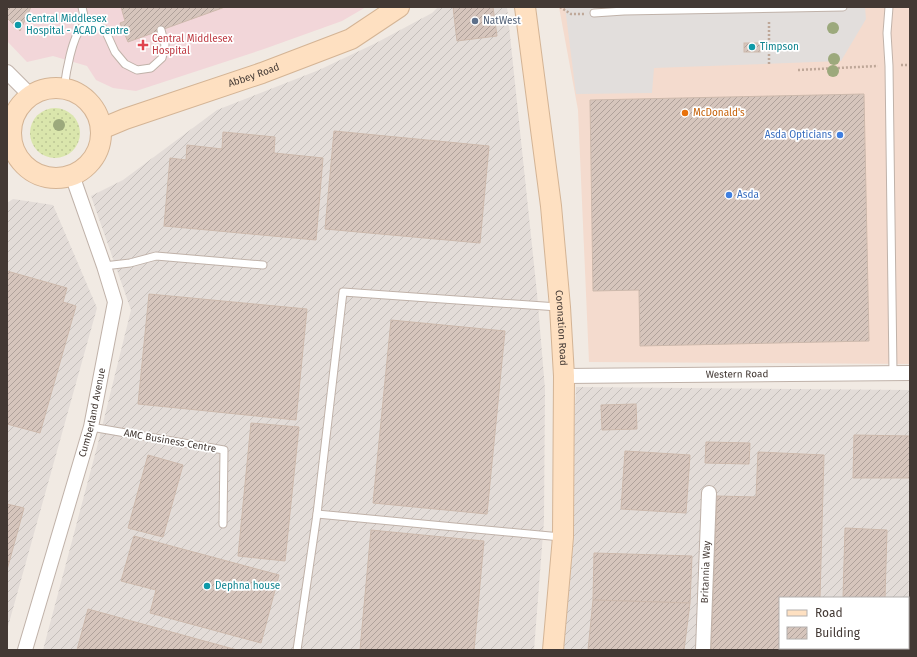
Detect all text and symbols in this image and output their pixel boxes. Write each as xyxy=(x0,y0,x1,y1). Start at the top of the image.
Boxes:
place label: Central Middlesex Hospital - ACAD Centre xyxy=(26,13,129,37)
place label: NatWest xyxy=(483,15,521,27)
marker: NatWest xyxy=(470,16,480,26)
marker: Central Middlesex Hospital - ACAD Centre xyxy=(13,20,23,30)
place label: Central Middlesex Hospital xyxy=(152,33,233,57)
marker: Central Middlesex Hospital xyxy=(137,39,149,51)
place label: Timpson xyxy=(760,41,799,53)
marker: Timpson xyxy=(747,42,757,52)
street label: Abbey Road xyxy=(227,61,281,90)
place label: McDonald's xyxy=(693,107,745,119)
marker: McDonald's xyxy=(680,108,690,118)
place label: Asda Opticians xyxy=(765,129,832,141)
marker: Asda Opticians xyxy=(835,130,845,140)
place label: Asda xyxy=(737,189,759,201)
marker: Asda xyxy=(724,190,734,200)
street label: Coronation Road xyxy=(553,289,569,366)
street label: Cumberland Avenue xyxy=(76,367,108,459)
street label: Western Road xyxy=(706,368,768,381)
street label: AMC Business Centre xyxy=(123,427,217,455)
street label: Britannia Way xyxy=(699,540,713,604)
place label: Dephna house xyxy=(215,580,280,592)
marker: Dephna house xyxy=(202,581,212,591)
legend xyxy=(779,597,909,649)
text: Road xyxy=(815,606,843,620)
text: Building xyxy=(815,626,861,640)

